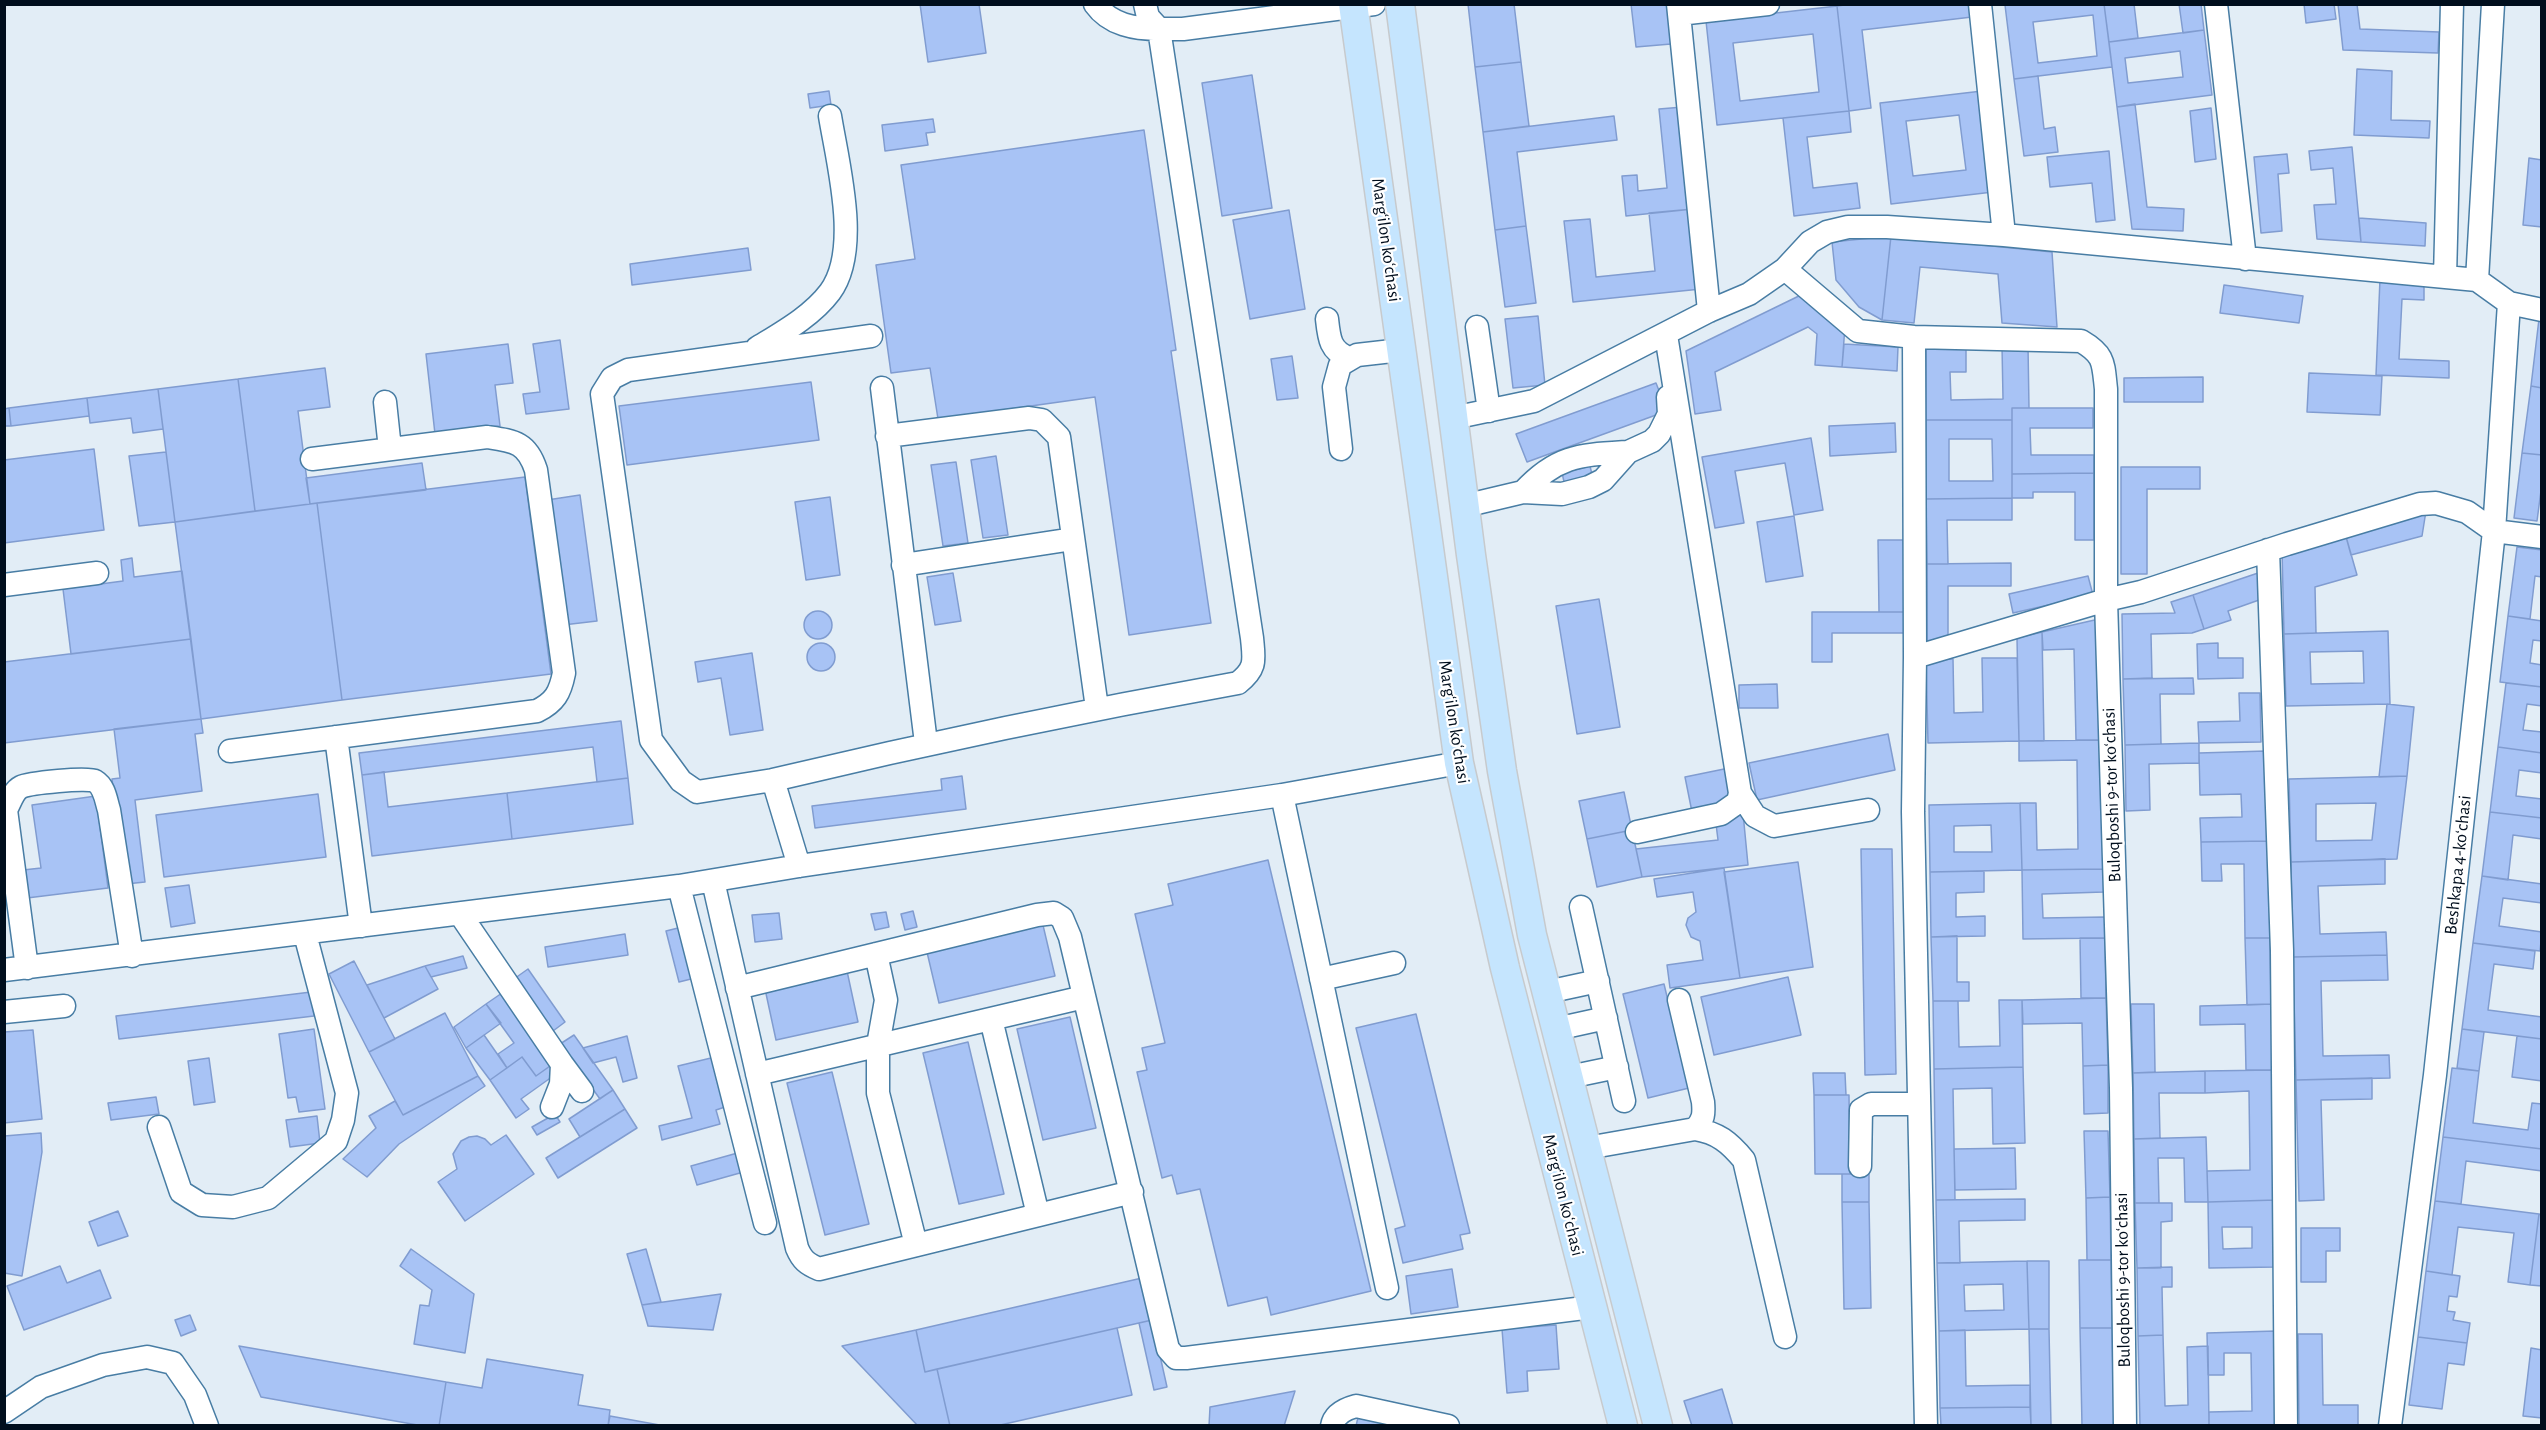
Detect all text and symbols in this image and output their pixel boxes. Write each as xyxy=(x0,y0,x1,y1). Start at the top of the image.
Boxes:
street label: Margʻilon koʻchasi xyxy=(1367,177,1405,303)
street label: Margʻilon koʻchasi xyxy=(1434,659,1474,785)
street label: Buloqboshi 9-tor koʻchasi xyxy=(2098,707,2126,883)
street label: Beshkapa 4-koʻchasi xyxy=(2440,794,2476,936)
street label: Margʻilon koʻchasi xyxy=(1537,1132,1589,1258)
street label: Buloqboshi 9-tor koʻchasi xyxy=(2111,1192,2135,1368)

